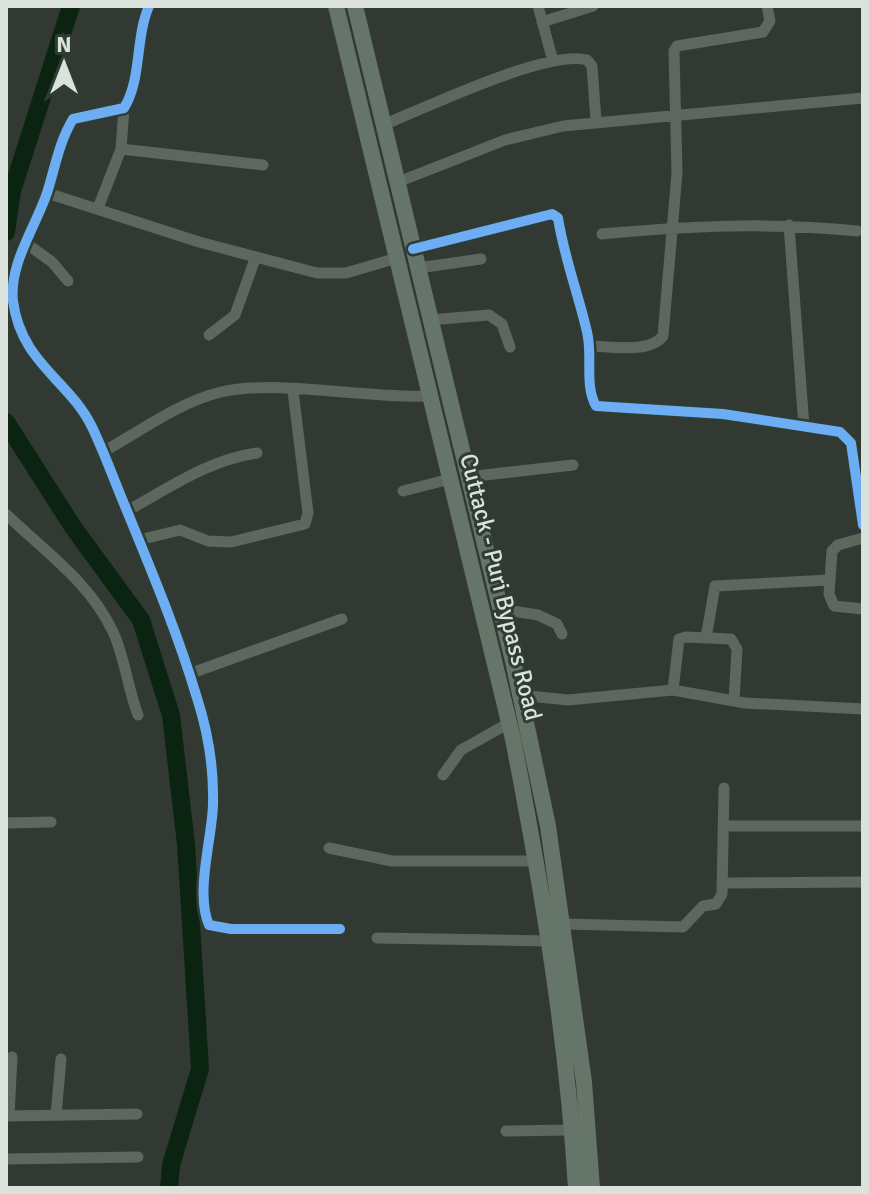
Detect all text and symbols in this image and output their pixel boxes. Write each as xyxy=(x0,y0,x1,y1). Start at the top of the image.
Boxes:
north arrow xyxy=(24,24,104,104)
text: N xyxy=(56,31,72,58)
street label: Cuttack - Puri Bypass Road xyxy=(453,450,549,724)

